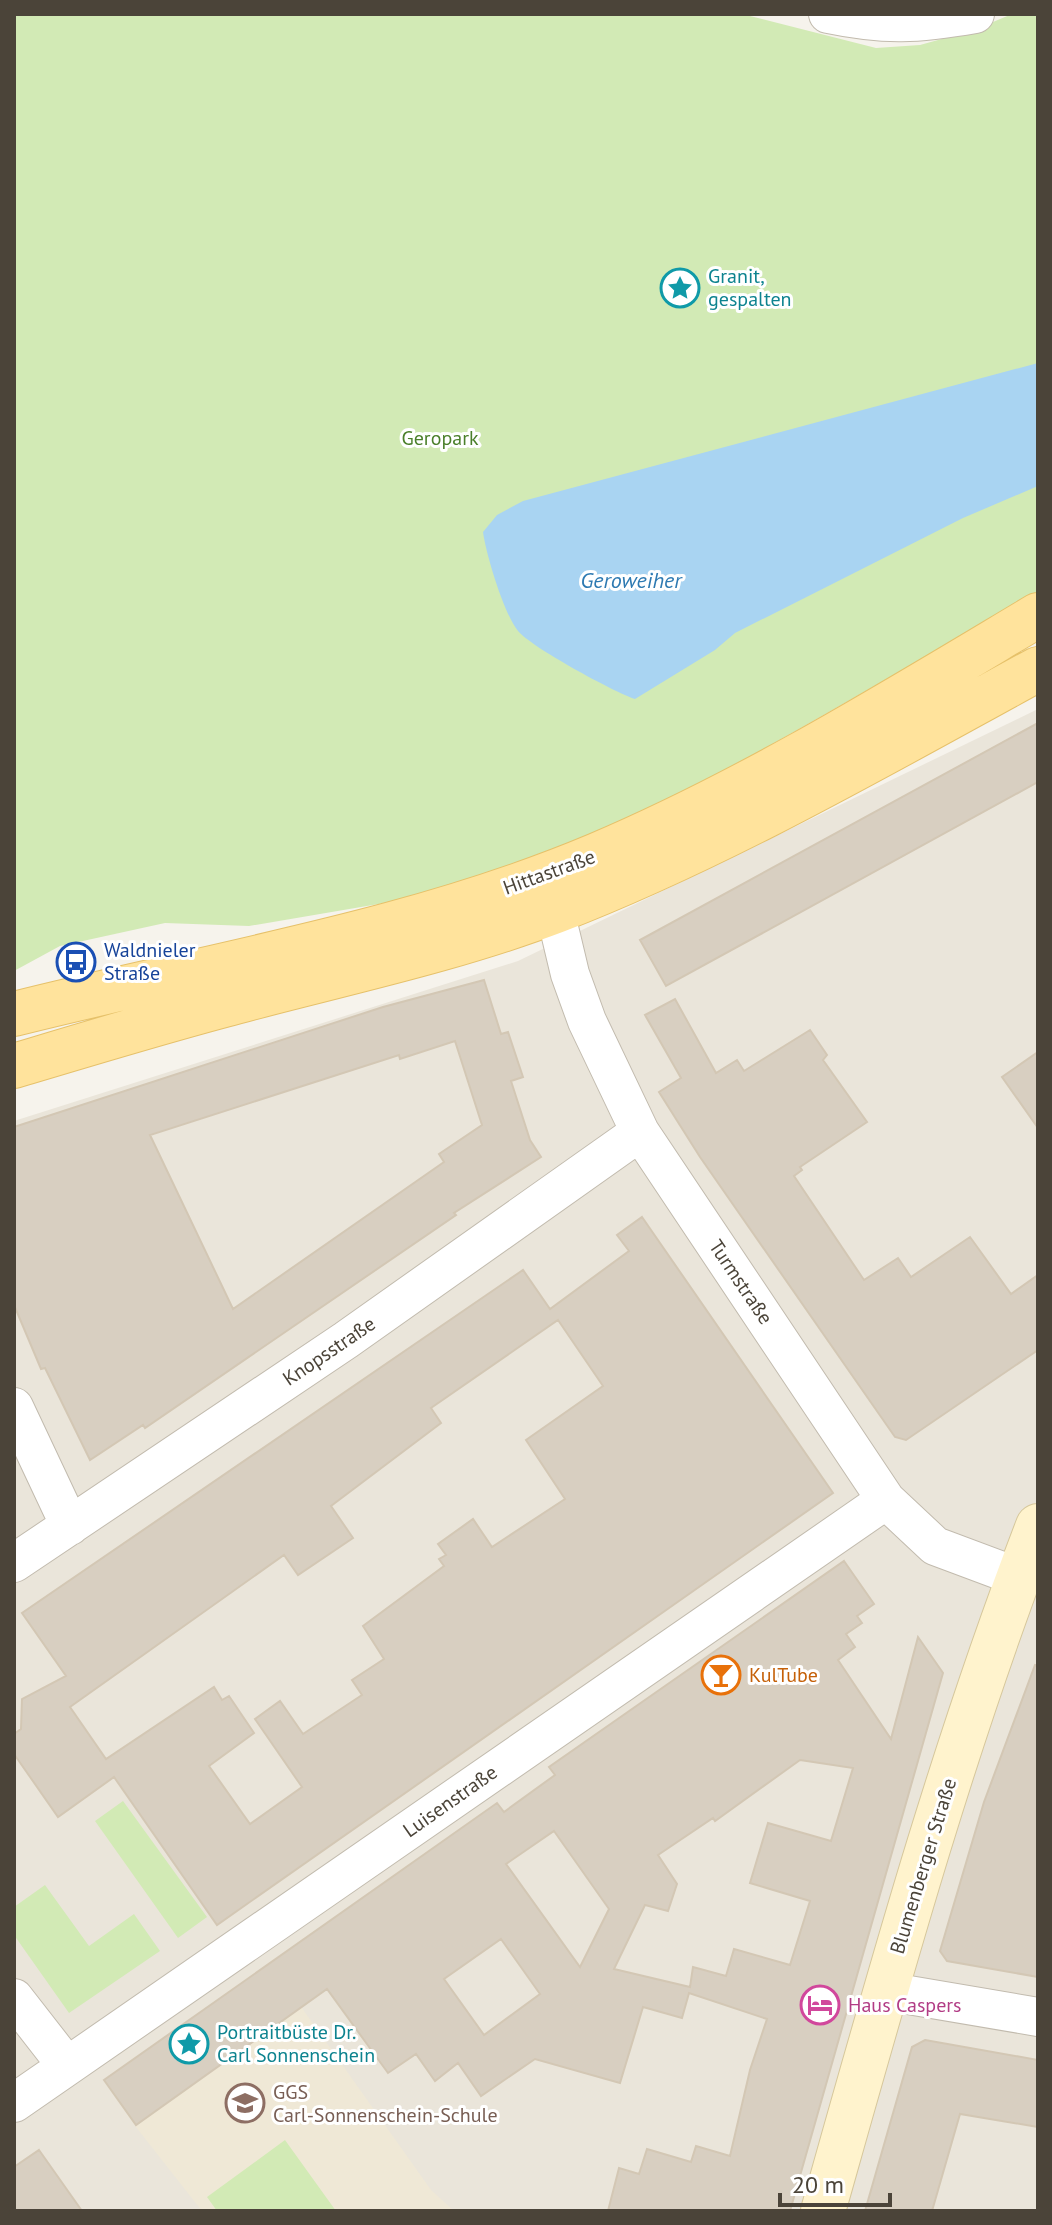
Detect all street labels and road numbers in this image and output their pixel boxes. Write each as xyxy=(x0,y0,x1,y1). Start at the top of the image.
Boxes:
street label: Hittastraße xyxy=(499,843,599,901)
street label: Turmstraße xyxy=(703,1235,779,1329)
street label: Knopsstraße xyxy=(278,1310,380,1392)
street label: Luisenstraße xyxy=(398,1759,502,1843)
street label: Blumenberger Straße xyxy=(884,1775,962,1957)

